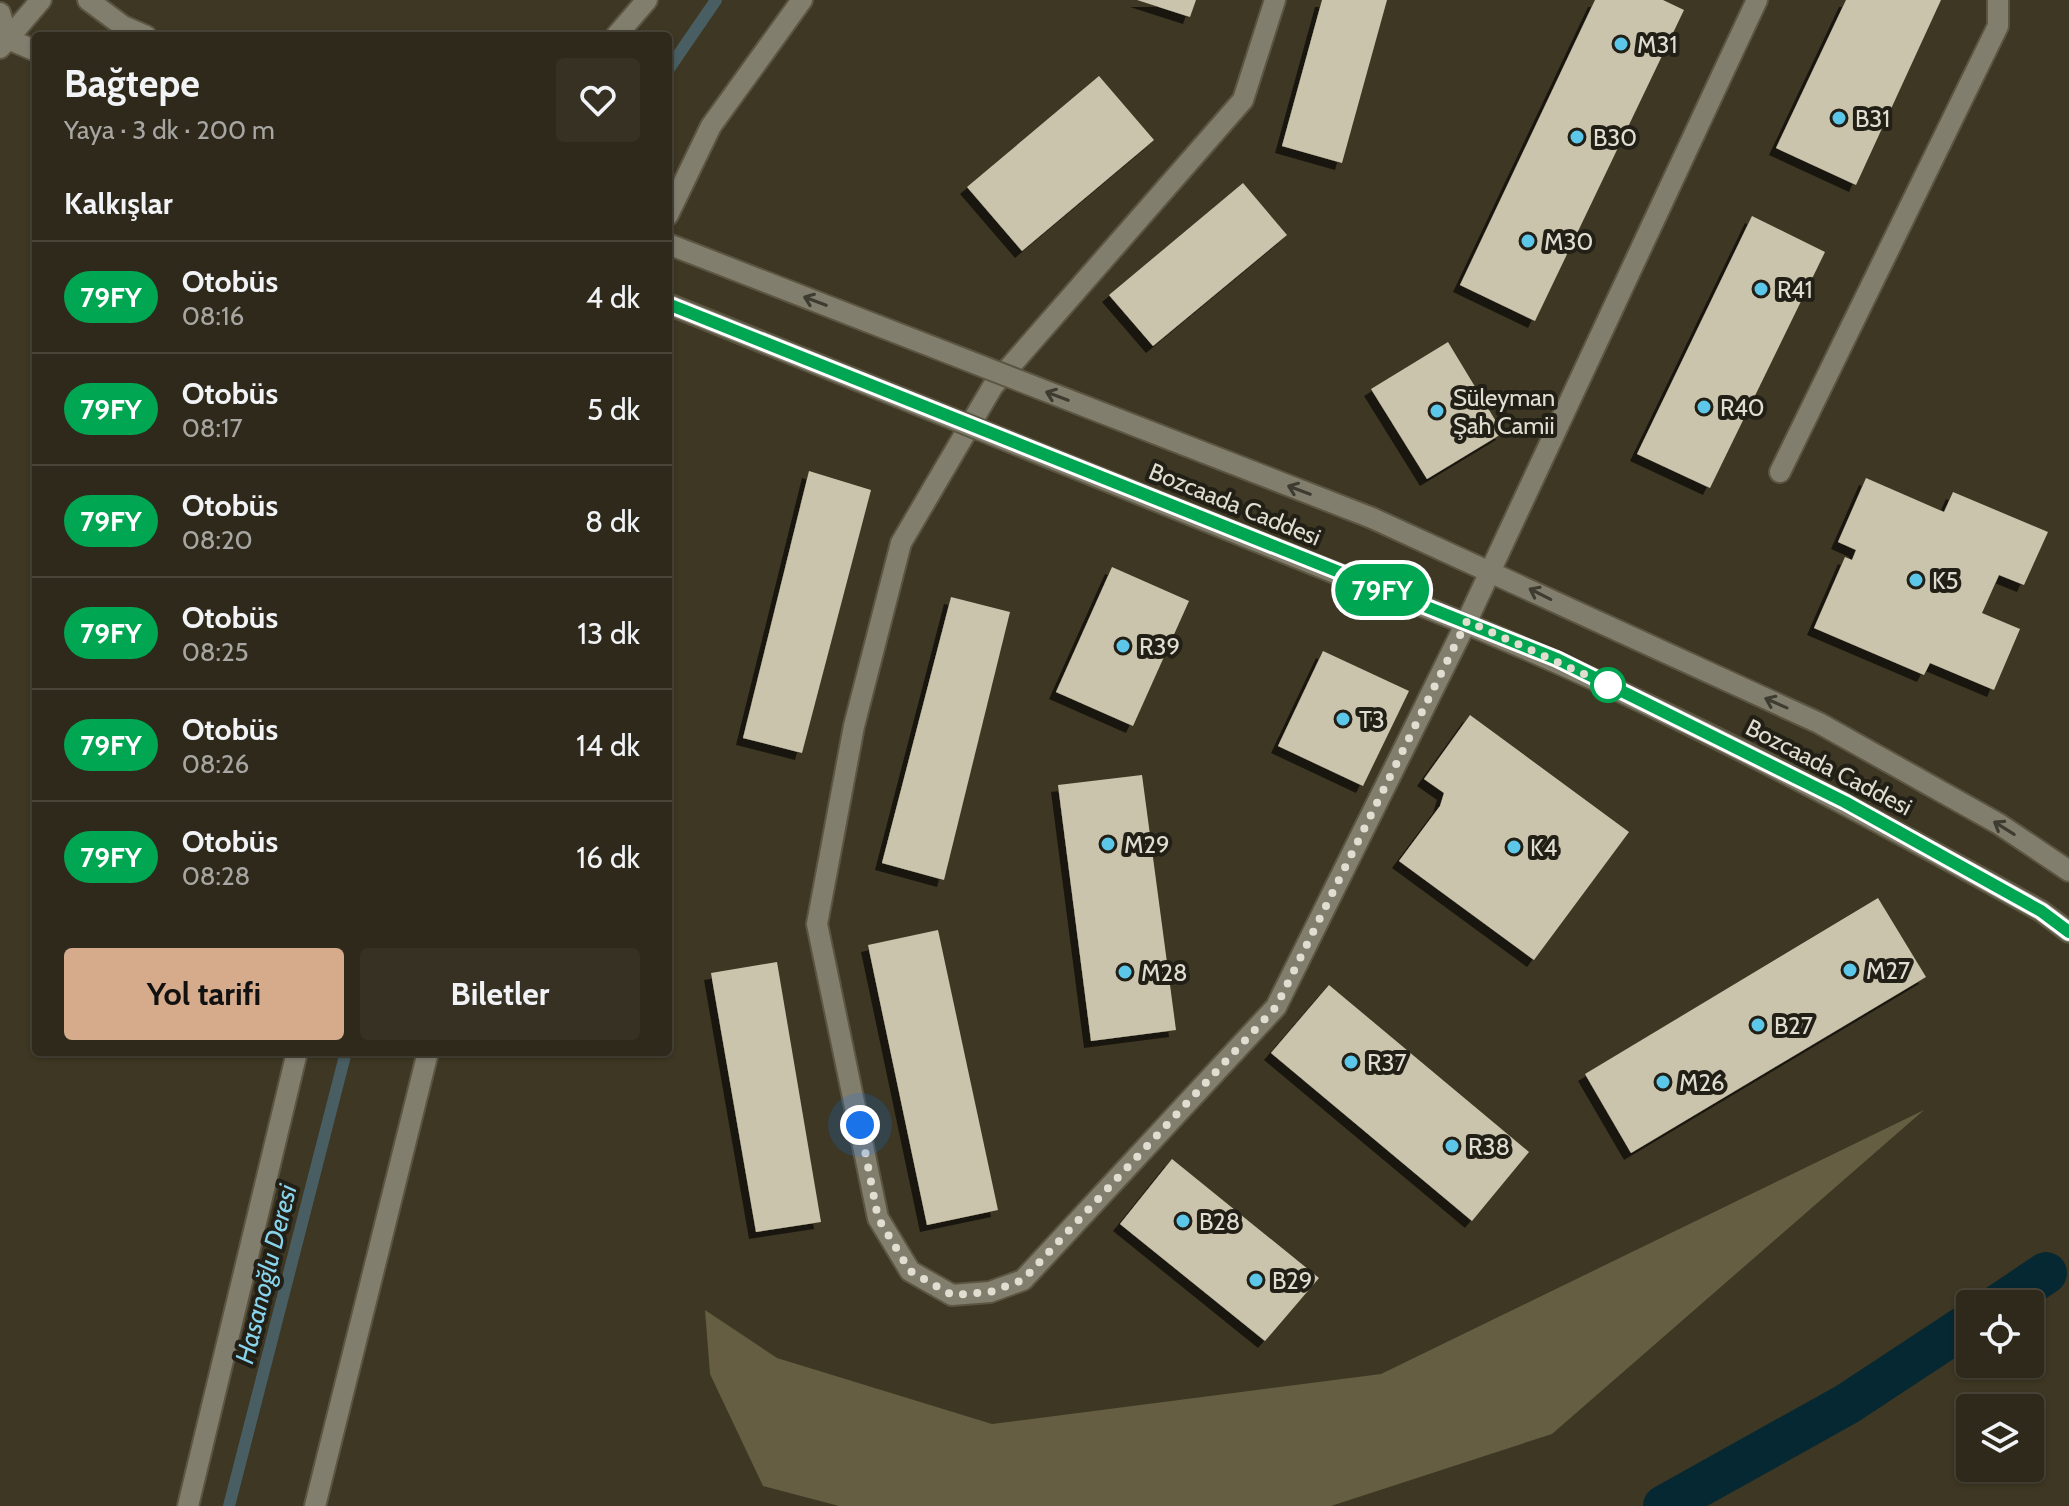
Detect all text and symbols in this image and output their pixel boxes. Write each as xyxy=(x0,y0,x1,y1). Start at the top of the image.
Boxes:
place label: M31 xyxy=(1637,30,1677,59)
marker: M31 xyxy=(1612,35,1630,53)
button: heart xyxy=(556,58,640,142)
text: Bağtepe xyxy=(64,60,200,107)
place label: B31 xyxy=(1855,104,1890,133)
marker: B31 xyxy=(1830,109,1848,127)
text: Yaya · 3 dk · 200 m xyxy=(64,114,275,146)
place label: B30 xyxy=(1593,123,1637,152)
marker: B30 xyxy=(1568,128,1586,146)
text: Kalkışlar xyxy=(64,185,173,222)
place label: M30 xyxy=(1544,227,1593,256)
marker: M30 xyxy=(1519,232,1537,250)
text: Otobüs xyxy=(182,263,278,300)
place label: R41 xyxy=(1777,275,1813,304)
text: 4 dk xyxy=(586,279,640,316)
text: 79FY xyxy=(80,280,142,314)
marker: R41 xyxy=(1752,280,1770,298)
one-way arrow xyxy=(803,293,828,307)
text: 08:16 xyxy=(182,300,244,332)
text: Otobüs xyxy=(182,375,278,412)
place label: Süleyman Şah Camii xyxy=(1453,383,1555,440)
one-way arrow xyxy=(1045,388,1070,402)
text: 5 dk xyxy=(587,391,640,428)
text: 79FY xyxy=(80,392,142,426)
place label: R40 xyxy=(1720,393,1765,422)
marker: R40 xyxy=(1695,398,1713,416)
marker: Süleyman Şah Camii xyxy=(1428,402,1446,420)
text: 08:17 xyxy=(182,412,243,444)
street label: Bozcaada Caddesi xyxy=(1145,456,1325,552)
one-way arrow xyxy=(1287,482,1312,496)
text: Otobüs xyxy=(182,487,278,524)
text: 8 dk xyxy=(585,503,640,540)
text: 79FY xyxy=(80,504,142,538)
text: 08:20 xyxy=(182,524,253,556)
line badge: 79FY xyxy=(1326,564,1438,616)
place label: K5 xyxy=(1932,566,1959,595)
marker: K5 xyxy=(1907,571,1925,589)
text: 79FY xyxy=(1351,573,1413,607)
one-way arrow xyxy=(1528,586,1552,602)
text: Otobüs xyxy=(182,599,278,636)
text: 13 dk xyxy=(577,615,640,652)
text: 79FY xyxy=(80,616,142,650)
place label: R39 xyxy=(1139,632,1180,661)
text: 08:25 xyxy=(182,636,249,668)
marker: R39 xyxy=(1114,637,1132,655)
unlabelled marker xyxy=(1591,668,1625,702)
one-way arrow xyxy=(1764,695,1788,710)
place label: T3 xyxy=(1359,705,1385,734)
marker: T3 xyxy=(1334,710,1352,728)
text: Otobüs xyxy=(182,711,278,748)
street label: Bozcaada Caddesi xyxy=(1741,713,1917,821)
text: 14 dk xyxy=(576,727,640,764)
text: 79FY xyxy=(80,728,142,762)
text: 08:26 xyxy=(182,748,249,780)
one-way arrow xyxy=(1993,819,2016,835)
text: Otobüs xyxy=(182,823,278,860)
place label: M29 xyxy=(1124,830,1170,859)
place label: K4 xyxy=(1530,833,1558,862)
marker: M29 xyxy=(1099,835,1117,853)
marker: K4 xyxy=(1505,838,1523,856)
text: 16 dk xyxy=(576,839,640,876)
text: 79FY xyxy=(80,840,142,874)
text: 08:28 xyxy=(182,860,250,892)
button: Yol tarifi xyxy=(64,948,344,1040)
button: Biletler xyxy=(360,948,640,1040)
place label: M27 xyxy=(1866,956,1910,985)
place label: M28 xyxy=(1141,958,1188,987)
marker: M27 xyxy=(1841,961,1859,979)
marker: M28 xyxy=(1116,963,1134,981)
place label: B27 xyxy=(1774,1011,1813,1040)
marker: B27 xyxy=(1749,1016,1767,1034)
place label: R37 xyxy=(1367,1048,1407,1077)
marker: R37 xyxy=(1342,1053,1360,1071)
place label: M26 xyxy=(1679,1068,1725,1097)
marker: M26 xyxy=(1654,1073,1672,1091)
your location xyxy=(840,1105,880,1145)
place label: R38 xyxy=(1468,1132,1510,1161)
marker: R38 xyxy=(1443,1137,1461,1155)
water label: Hasanoğlu Deresi xyxy=(228,1181,304,1367)
place label: B28 xyxy=(1199,1207,1240,1236)
marker: B28 xyxy=(1174,1212,1192,1230)
place label: B29 xyxy=(1272,1266,1312,1295)
marker: B29 xyxy=(1247,1271,1265,1289)
map controls xyxy=(1956,1290,2044,1482)
button: locate xyxy=(1956,1290,2044,1378)
button: layers xyxy=(1956,1394,2044,1482)

